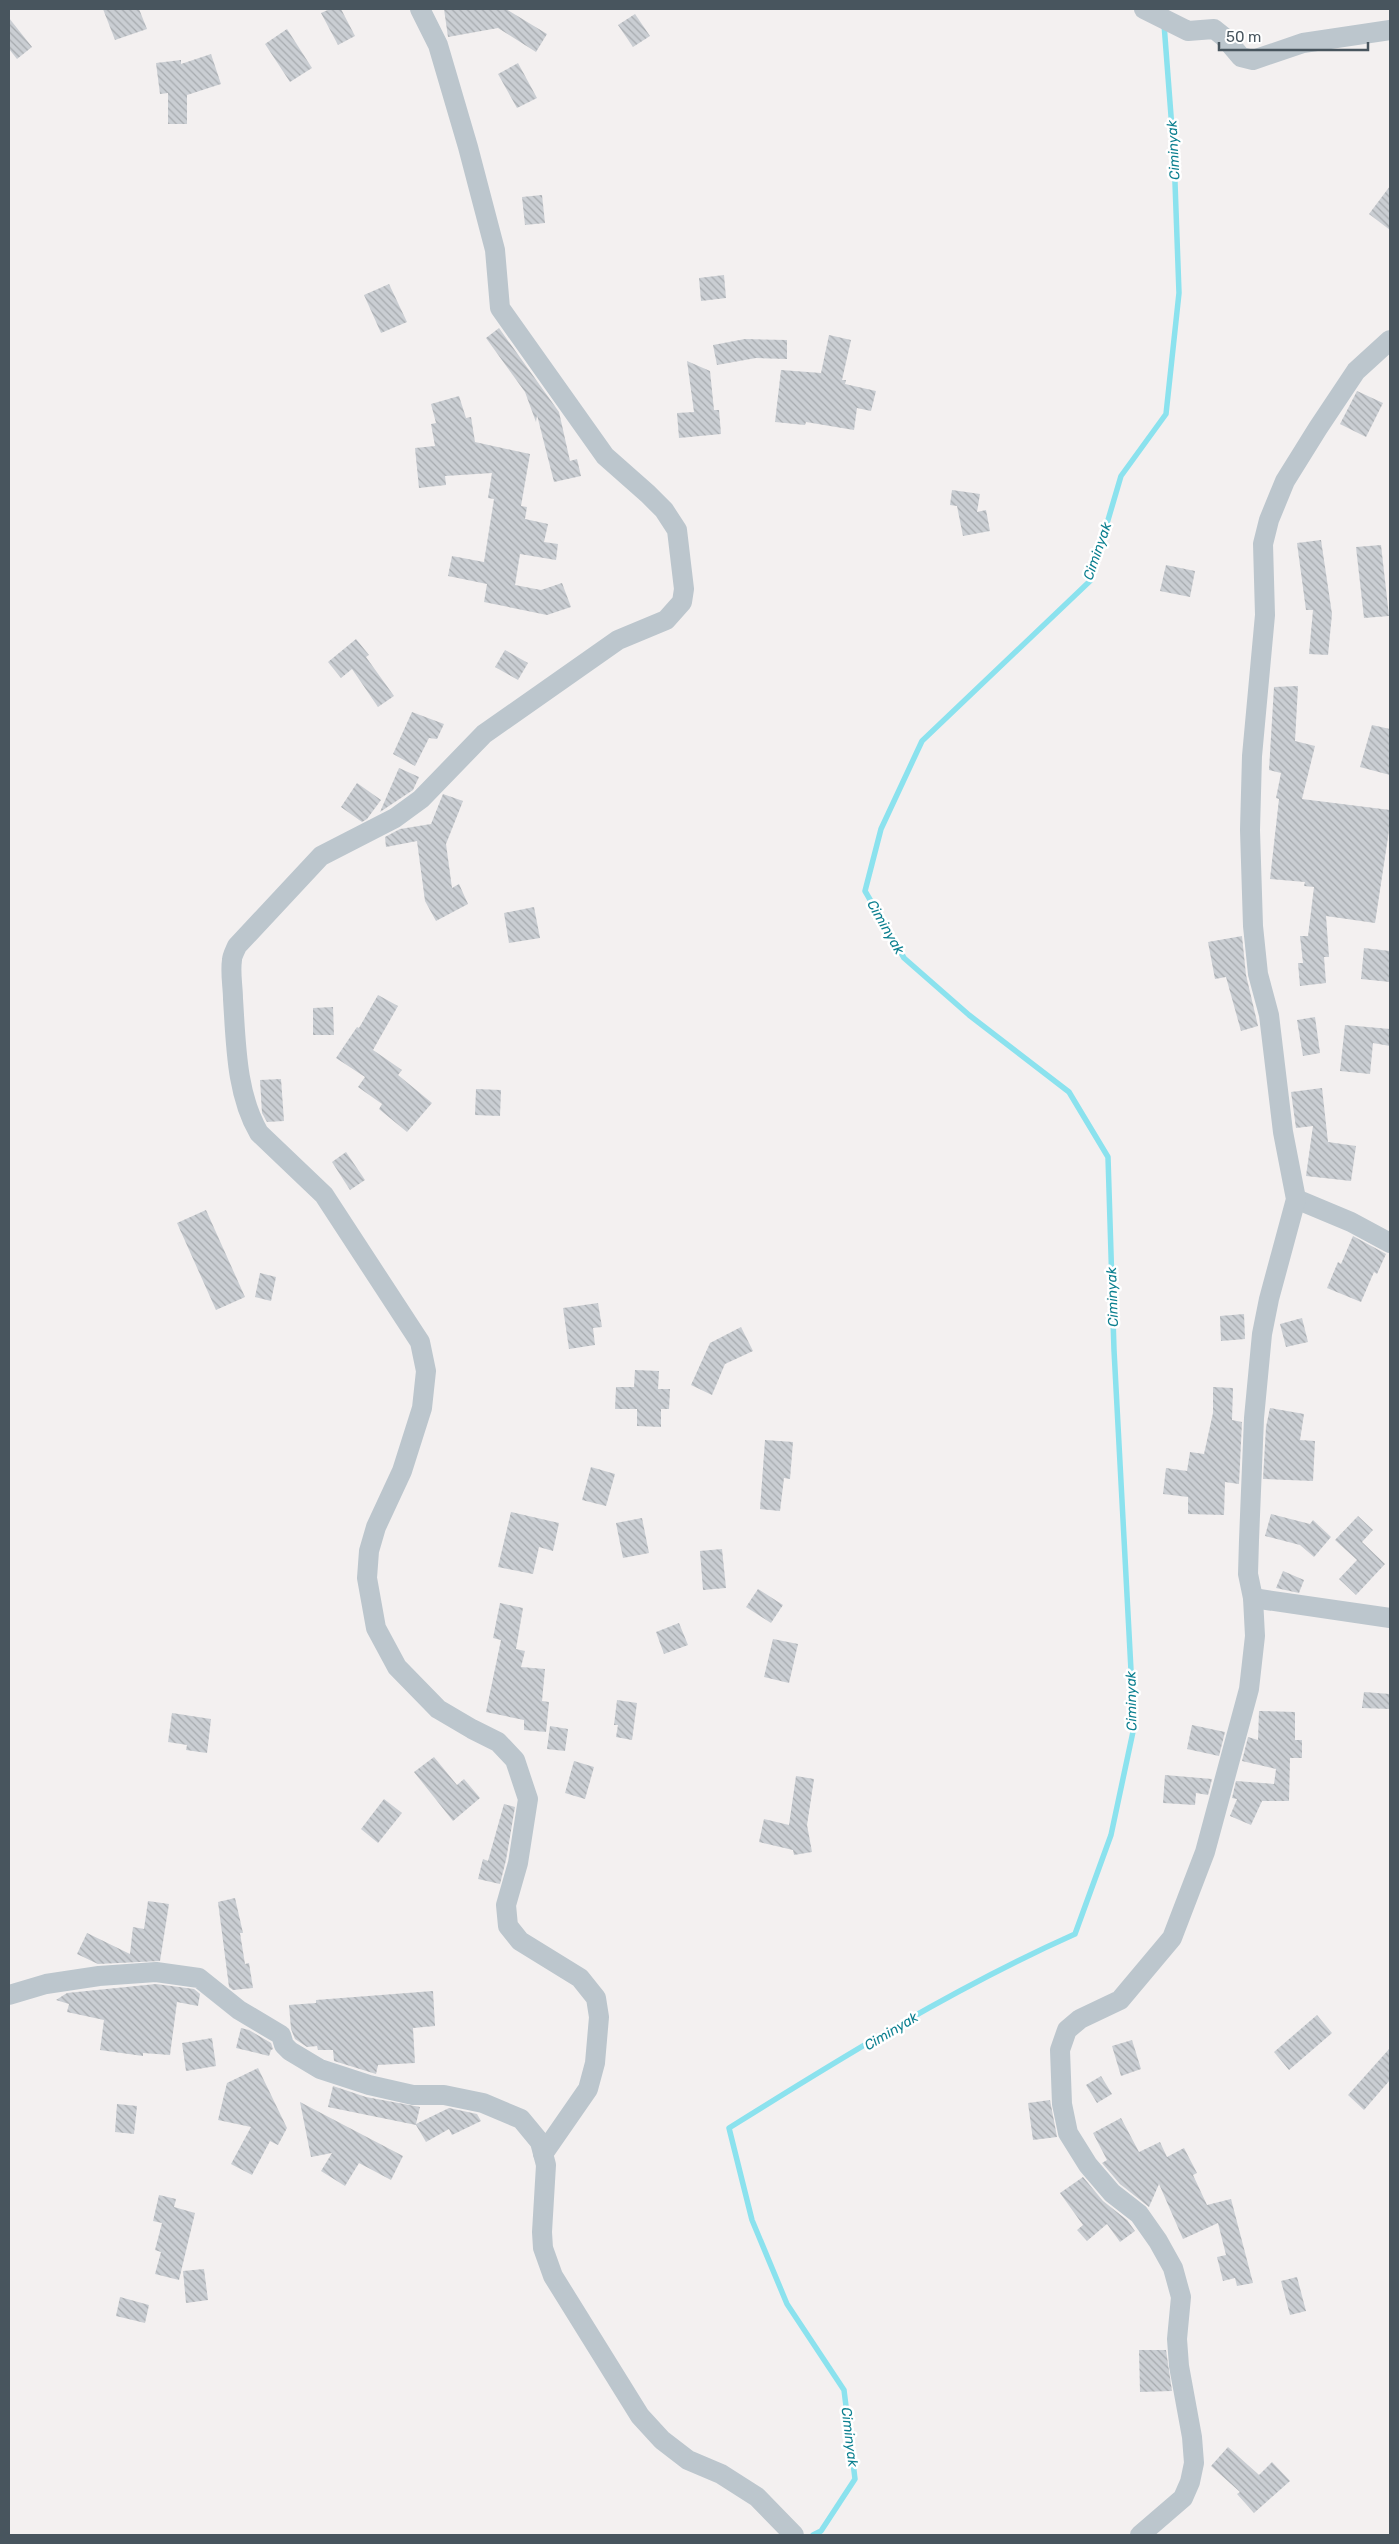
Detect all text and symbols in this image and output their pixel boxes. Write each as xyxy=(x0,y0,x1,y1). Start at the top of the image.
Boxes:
scale bar xyxy=(1219,20,1368,52)
text: 50 m xyxy=(1226,28,1261,46)
water label: Ciminyak xyxy=(1163,119,1184,180)
water label: Ciminyak xyxy=(1080,519,1116,582)
water label: Ciminyak xyxy=(863,897,908,958)
water label: Ciminyak xyxy=(1103,1266,1122,1327)
water label: Ciminyak xyxy=(1122,1670,1141,1731)
water label: Ciminyak xyxy=(861,2008,922,2054)
water label: Ciminyak xyxy=(837,2406,862,2469)

